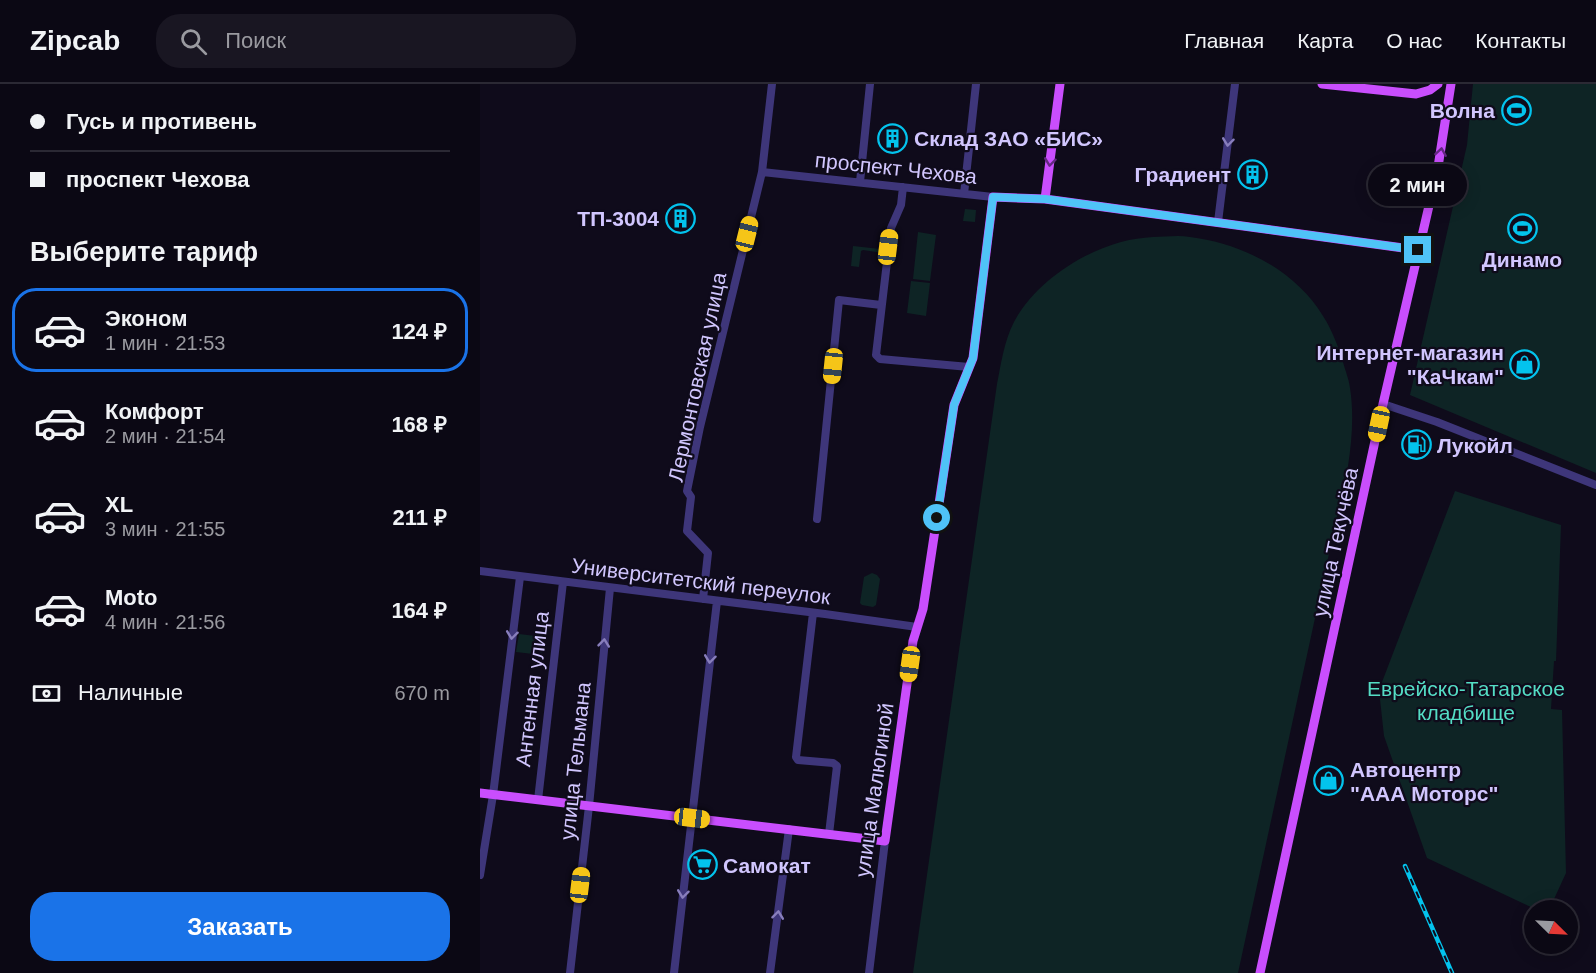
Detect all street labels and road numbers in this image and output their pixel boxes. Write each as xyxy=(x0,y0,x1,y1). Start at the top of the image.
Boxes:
street label: проспект Чехова xyxy=(814,148,979,188)
street label: Лермонтовская улица xyxy=(664,270,731,484)
street label: улица Текучёва xyxy=(1308,465,1362,619)
street label: Университетский переулок xyxy=(570,554,833,608)
street label: Антенная улица xyxy=(511,610,553,768)
street label: улица Тельмана xyxy=(555,681,595,841)
street label: улица Малюгиной xyxy=(850,702,898,878)

